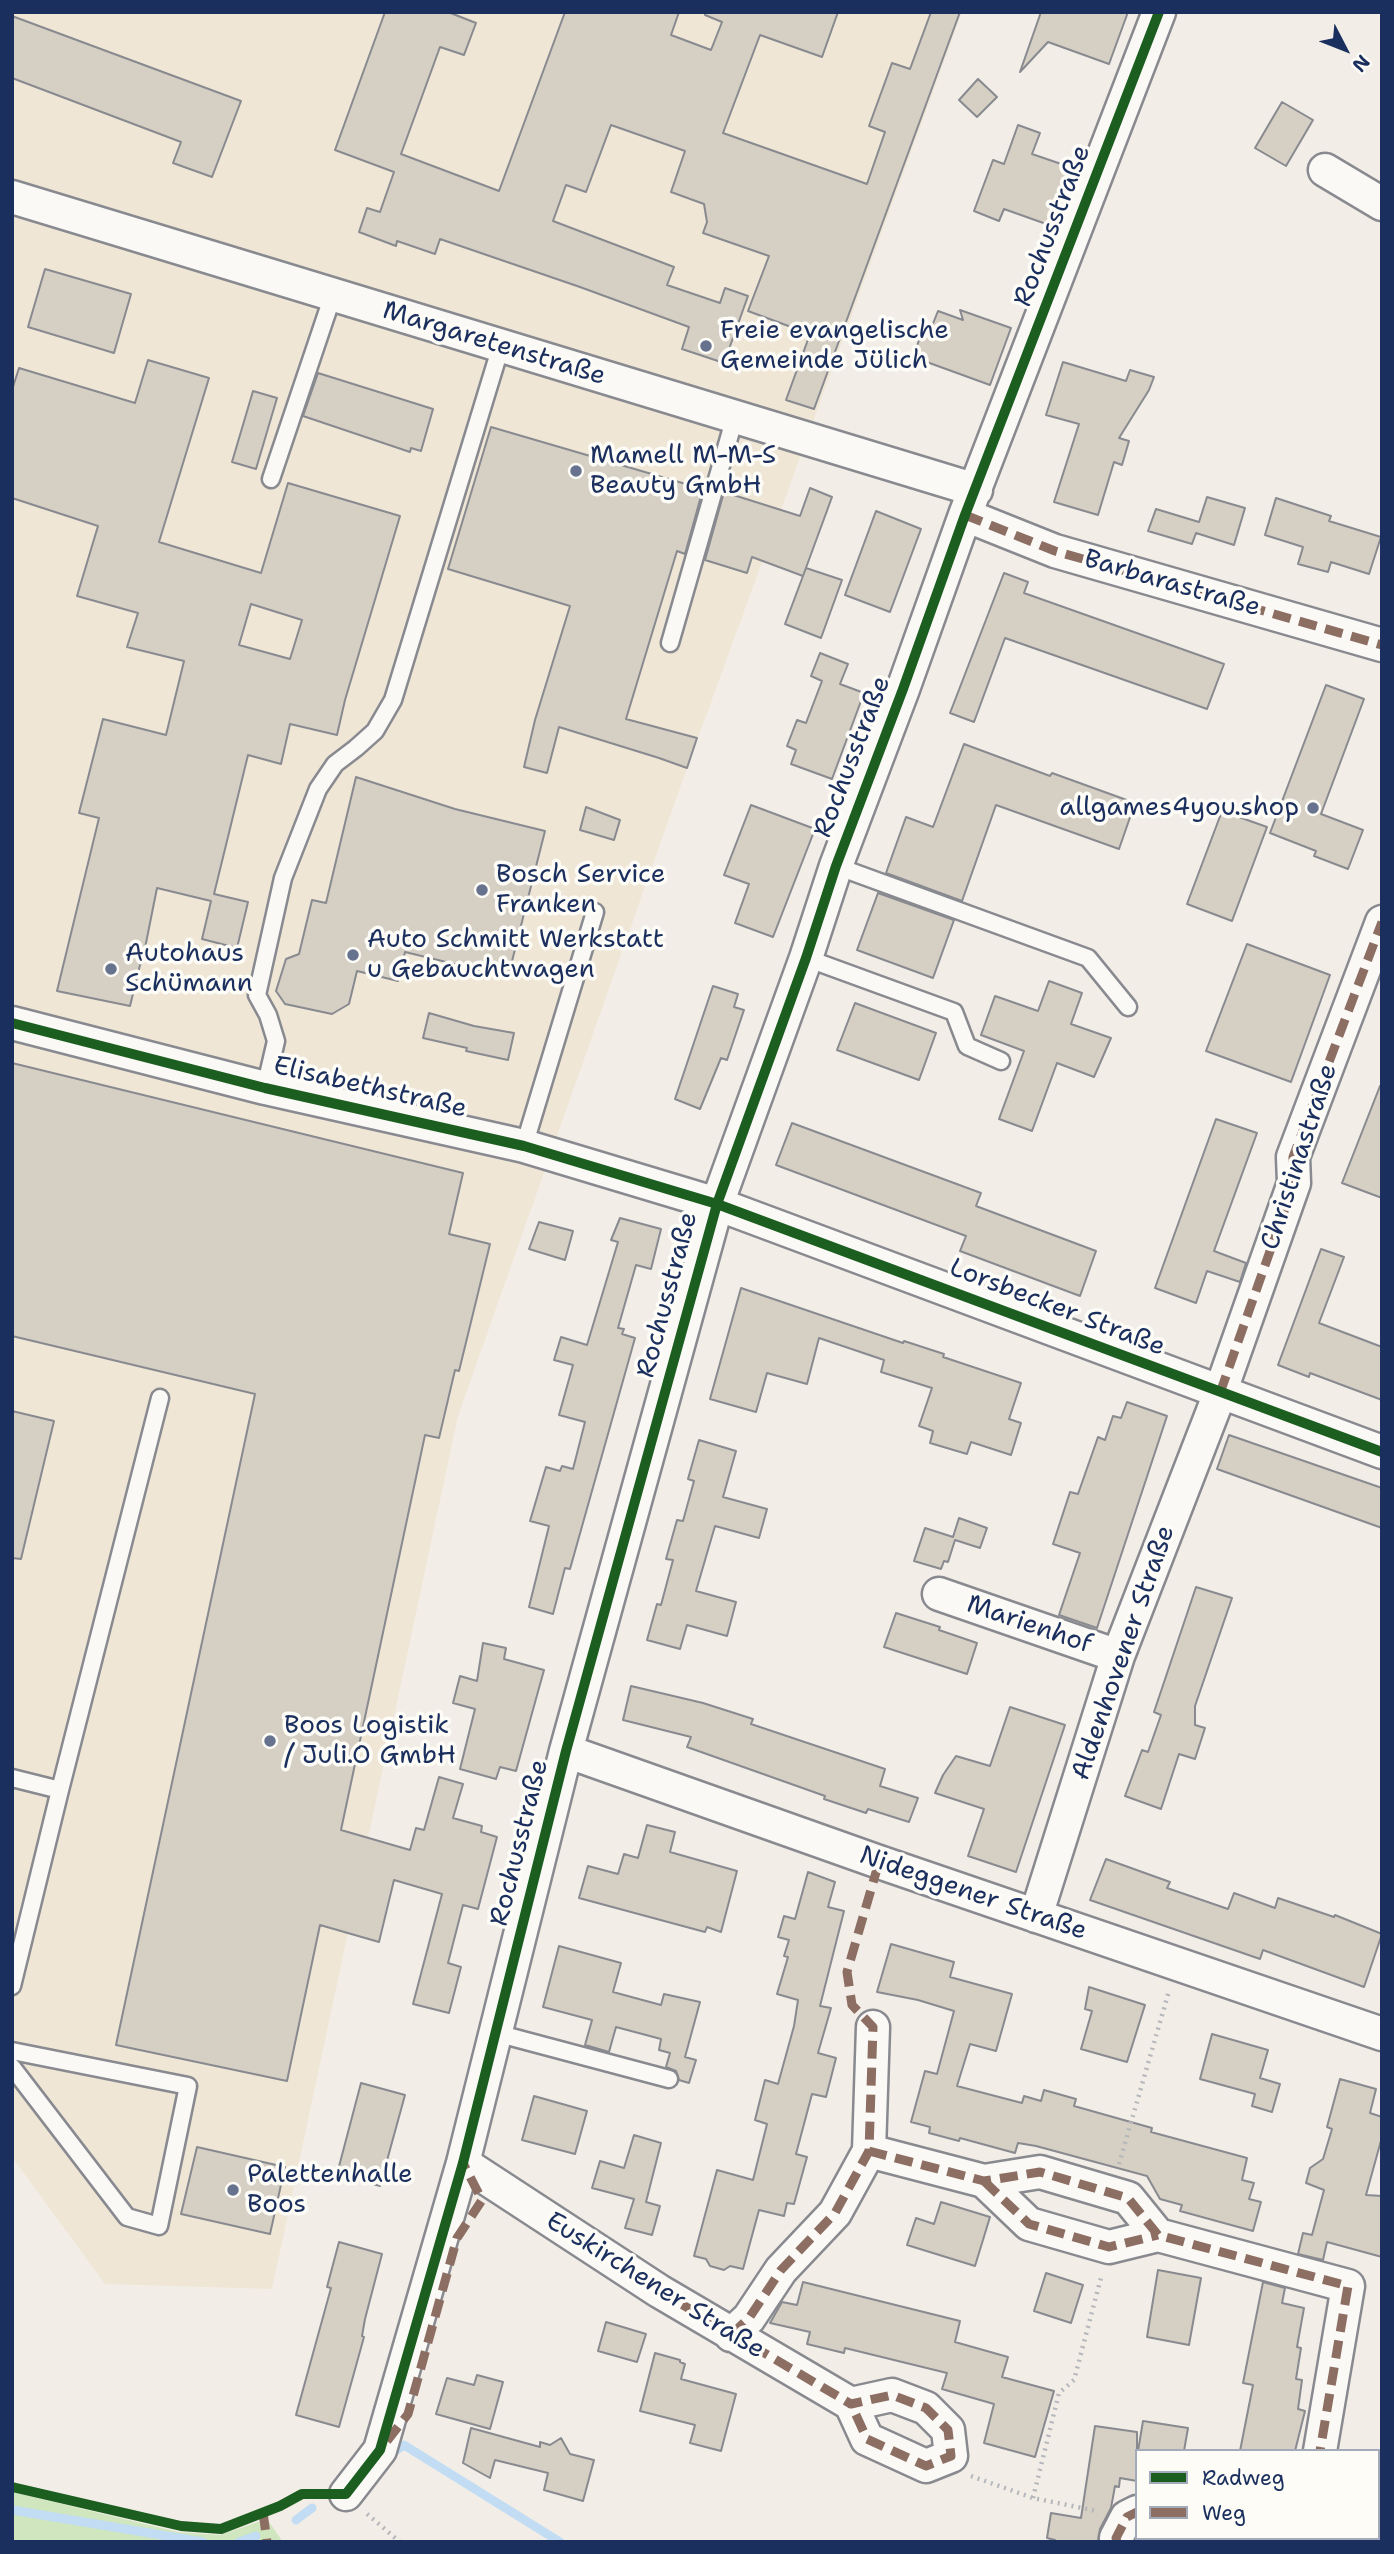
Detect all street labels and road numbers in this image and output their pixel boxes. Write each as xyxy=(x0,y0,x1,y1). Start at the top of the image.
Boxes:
street label: Rochusstraße xyxy=(1008,141,1098,311)
street label: Margaretenstraße xyxy=(379,295,609,393)
street label: Barbarastraße xyxy=(1080,544,1264,624)
street label: Rochusstraße xyxy=(808,672,898,842)
street label: Elisabethstraße xyxy=(270,1051,470,1125)
street label: Christinastraße xyxy=(1255,1060,1345,1254)
street label: Rochusstraße xyxy=(631,1209,705,1381)
street label: Lorsbecker Straße xyxy=(945,1253,1169,1363)
street label: Aldenhovener Straße xyxy=(1066,1522,1182,1784)
street label: Marienhof xyxy=(962,1589,1096,1661)
street label: Rochusstraße xyxy=(484,1757,556,1929)
street label: Nideggener Straße xyxy=(855,1840,1091,1948)
street label: Euskirchener Straße xyxy=(540,2206,770,2366)

